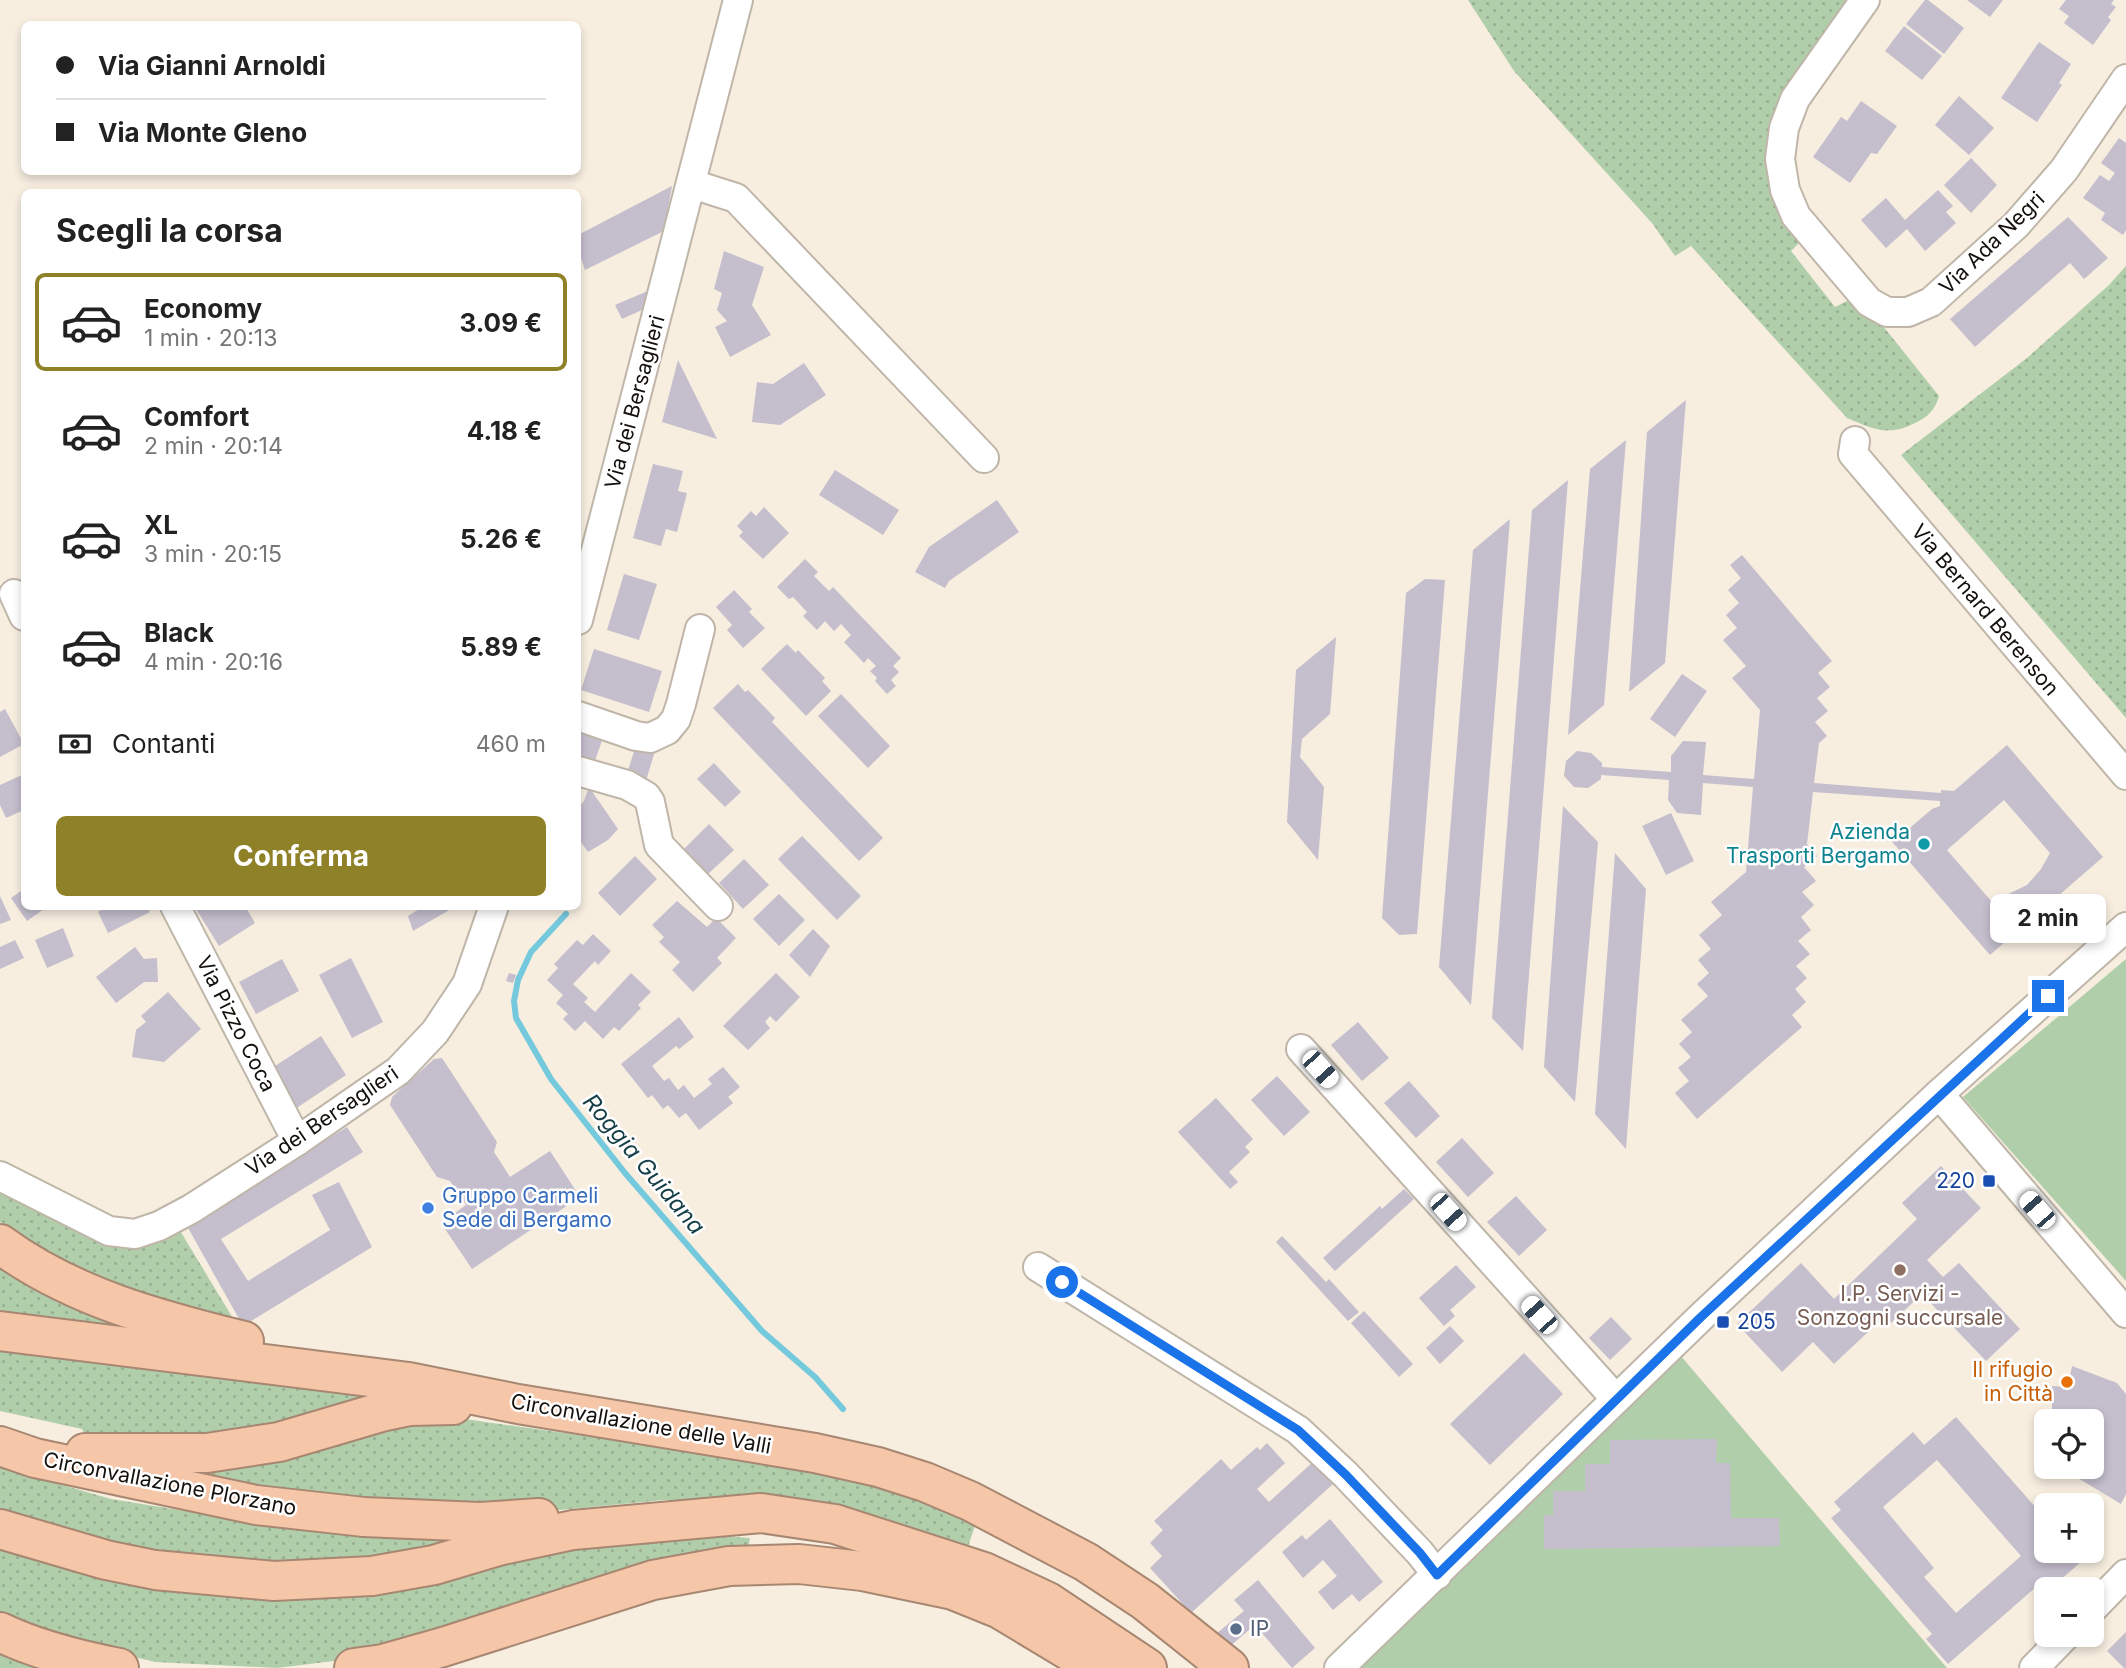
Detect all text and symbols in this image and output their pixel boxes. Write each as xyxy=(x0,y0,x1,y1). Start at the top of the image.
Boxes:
text: Via Gianni Arnoldi xyxy=(98,50,326,81)
text: Via Monte Gleno xyxy=(98,117,307,148)
street label: Via Ada Negri xyxy=(1934,186,2049,299)
text: Scegli la corsa xyxy=(56,211,283,250)
icon: car xyxy=(60,291,123,354)
text: Economy xyxy=(144,293,262,324)
text: 3.09 € xyxy=(459,307,542,338)
street label: Via dei Bersaglieri xyxy=(599,312,670,491)
text: 1 min · 20:13 xyxy=(144,324,277,352)
icon: car xyxy=(60,399,123,462)
text: Comfort xyxy=(144,401,249,432)
text: 4.18 € xyxy=(467,415,542,446)
text: 2 min · 20:14 xyxy=(144,432,283,460)
icon: car xyxy=(60,507,123,570)
text: XL xyxy=(144,509,178,540)
street label: Via Bernard Berenson xyxy=(1906,519,2064,701)
text: 5.26 € xyxy=(460,523,542,554)
text: 3 min · 20:15 xyxy=(144,540,282,568)
icon: car xyxy=(60,615,123,678)
text: Black xyxy=(144,617,214,648)
text: 5.89 € xyxy=(460,631,542,662)
text: 4 min · 20:16 xyxy=(144,648,283,676)
icon: cash xyxy=(56,725,94,763)
text: Contanti xyxy=(112,728,215,759)
text: 460 m xyxy=(476,730,546,758)
button: Conferma xyxy=(56,816,546,896)
place label: Azienda Trasporti Bergamo xyxy=(1726,819,1910,868)
marker: Azienda Trasporti Bergamo xyxy=(1916,836,1932,852)
callout: 2 min xyxy=(1990,894,2106,944)
text: 2 min xyxy=(2017,904,2079,932)
street label: Via Pizzo Coca xyxy=(191,952,281,1096)
route end xyxy=(2032,980,2064,1012)
car xyxy=(1299,1046,1342,1092)
street label: Via dei Bersaglieri xyxy=(241,1060,403,1181)
water label: Roggia Guidana xyxy=(577,1088,711,1240)
place label: 220 xyxy=(1936,1168,1975,1193)
marker: 220 xyxy=(1981,1173,1997,1189)
place label: Gruppo Carmeli Sede di Bergamo xyxy=(442,1183,612,1232)
car xyxy=(2016,1187,2059,1233)
car xyxy=(1427,1189,1470,1235)
marker: Gruppo Carmeli Sede di Bergamo xyxy=(420,1200,436,1216)
marker: I.P. Servizi - Sonzogni succursale xyxy=(1892,1262,1908,1278)
route start xyxy=(1046,1266,1078,1298)
place label: I.P. Servizi - Sonzogni succursale xyxy=(1797,1281,2003,1330)
car xyxy=(1518,1292,1561,1338)
place label: 205 xyxy=(1737,1309,1776,1334)
marker: 205 xyxy=(1715,1314,1731,1330)
place label: Il rifugio in Città xyxy=(1972,1357,2053,1406)
marker: Il rifugio in Città xyxy=(2059,1374,2075,1390)
street label: Circonvallazione delle Valli xyxy=(509,1388,773,1459)
map controls xyxy=(2034,1409,2104,1647)
button: locate xyxy=(2034,1409,2104,1479)
street label: Circonvallazione Plorzano xyxy=(41,1447,299,1520)
button: + xyxy=(2034,1493,2104,1563)
button: − xyxy=(2034,1577,2104,1647)
place label: IP xyxy=(1250,1616,1269,1641)
marker: IP xyxy=(1228,1621,1244,1637)

